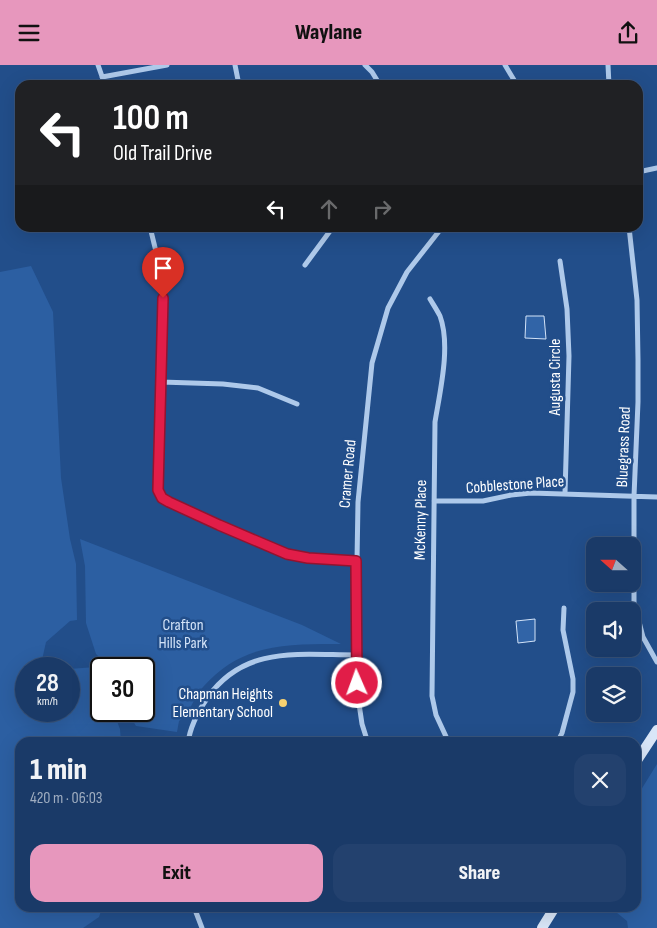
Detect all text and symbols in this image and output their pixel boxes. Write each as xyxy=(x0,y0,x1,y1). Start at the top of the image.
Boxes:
icon: menu xyxy=(15,19,43,47)
text: Waylane xyxy=(295,19,362,46)
icon: share xyxy=(614,19,642,47)
text: 100 m xyxy=(113,97,189,140)
icon: left xyxy=(30,100,95,165)
text: Old Trail Drive xyxy=(113,140,212,167)
icon: left xyxy=(262,195,290,223)
icon: ahead xyxy=(315,195,343,223)
icon: right xyxy=(368,195,396,223)
pin xyxy=(142,247,184,298)
icon: arrive xyxy=(149,254,177,282)
street label: Augusta Circle xyxy=(546,339,565,416)
street label: Bluegrass Road xyxy=(613,406,635,488)
street label: Cramer Road xyxy=(336,439,360,509)
street label: Cobblestone Place xyxy=(465,472,565,498)
street label: McKenny Place xyxy=(411,480,431,560)
north arrow xyxy=(586,537,641,593)
map controls xyxy=(586,537,641,722)
button: sound xyxy=(586,602,641,657)
park label: Crafton Hills Park xyxy=(159,616,207,653)
position arrow xyxy=(330,656,382,708)
speed limit sign: 30 xyxy=(90,657,155,722)
button: layers xyxy=(586,667,641,722)
text: 28 xyxy=(36,668,59,699)
place label: Chapman Heights Elementary School xyxy=(173,685,273,722)
text: km/h xyxy=(37,694,58,709)
marker: Chapman Heights Elementary School xyxy=(277,697,289,709)
text: 1 min xyxy=(30,752,87,788)
button: close xyxy=(574,754,626,806)
text: 420 m · 06:03 xyxy=(30,789,103,808)
button: Exit xyxy=(30,844,323,902)
button: Share xyxy=(333,844,626,902)

